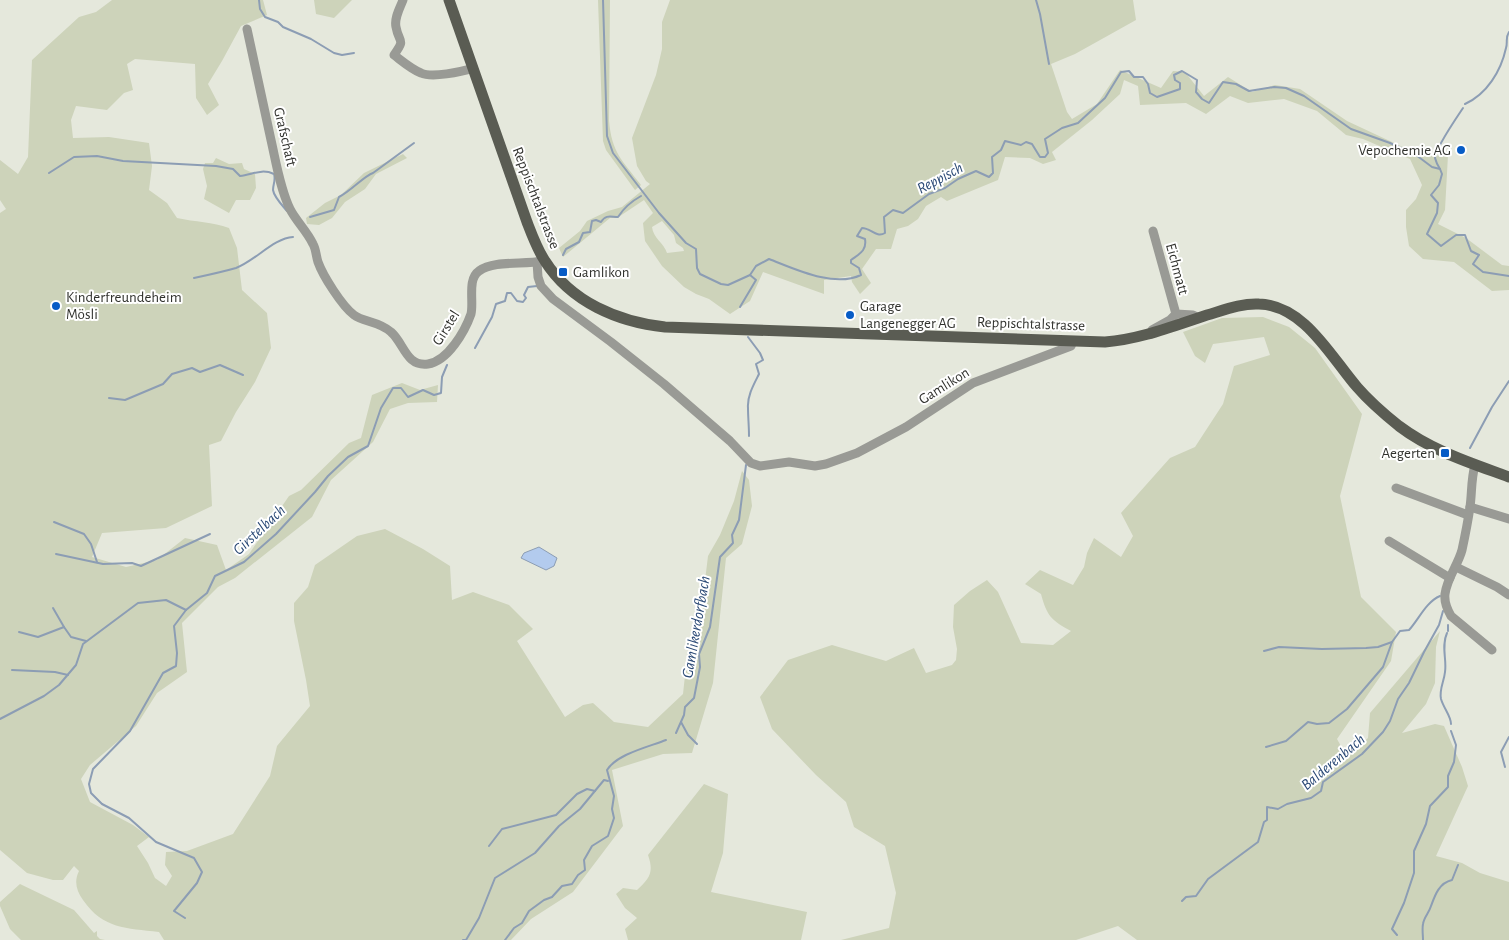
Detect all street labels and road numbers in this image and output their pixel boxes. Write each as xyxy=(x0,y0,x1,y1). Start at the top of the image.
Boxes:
street label: Grafschaft xyxy=(271,106,299,168)
street label: Reppischtalstrasse xyxy=(510,145,562,251)
street label: Eichmatt xyxy=(1163,242,1191,297)
street label: Girstel xyxy=(430,308,462,348)
street label: Reppischtalstrasse xyxy=(977,315,1085,333)
street label: Gamlikon xyxy=(916,365,972,407)

